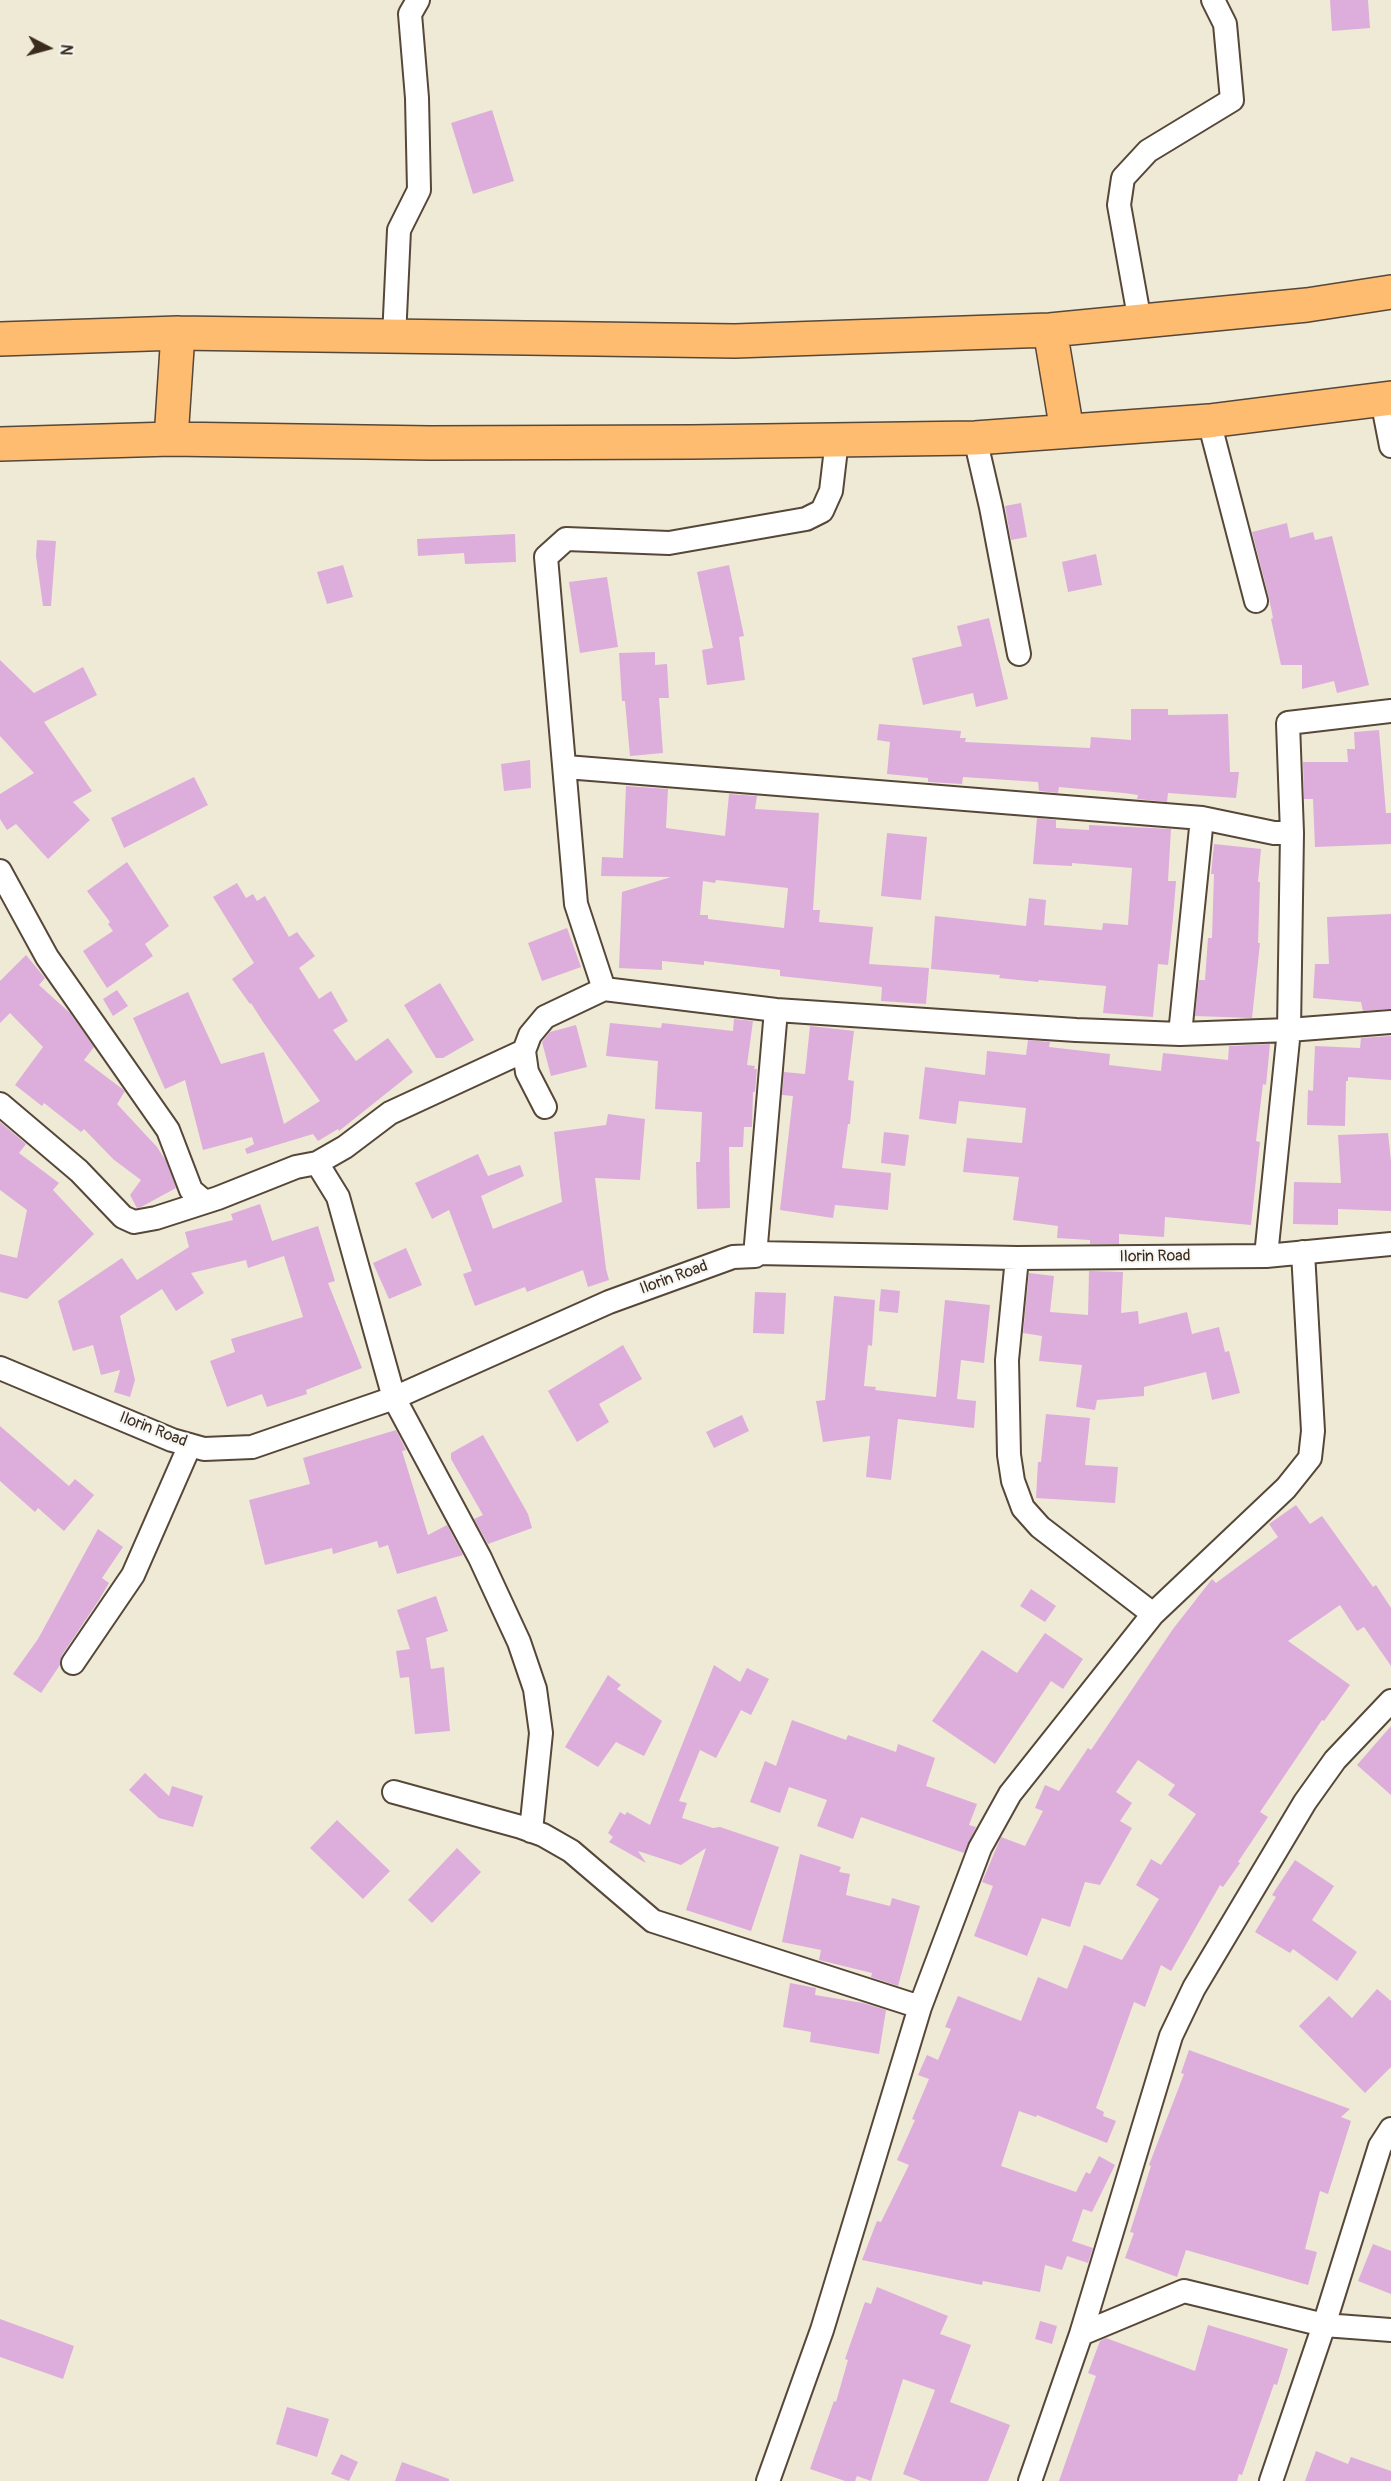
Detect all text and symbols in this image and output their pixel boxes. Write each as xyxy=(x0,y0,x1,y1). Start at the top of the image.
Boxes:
north arrow xyxy=(18,18,78,78)
text: N xyxy=(55,43,76,56)
street label: Ilorin Road xyxy=(1119,1247,1191,1267)
street label: Ilorin Road xyxy=(637,1257,711,1299)
street label: Ilorin Road xyxy=(116,1408,190,1452)

